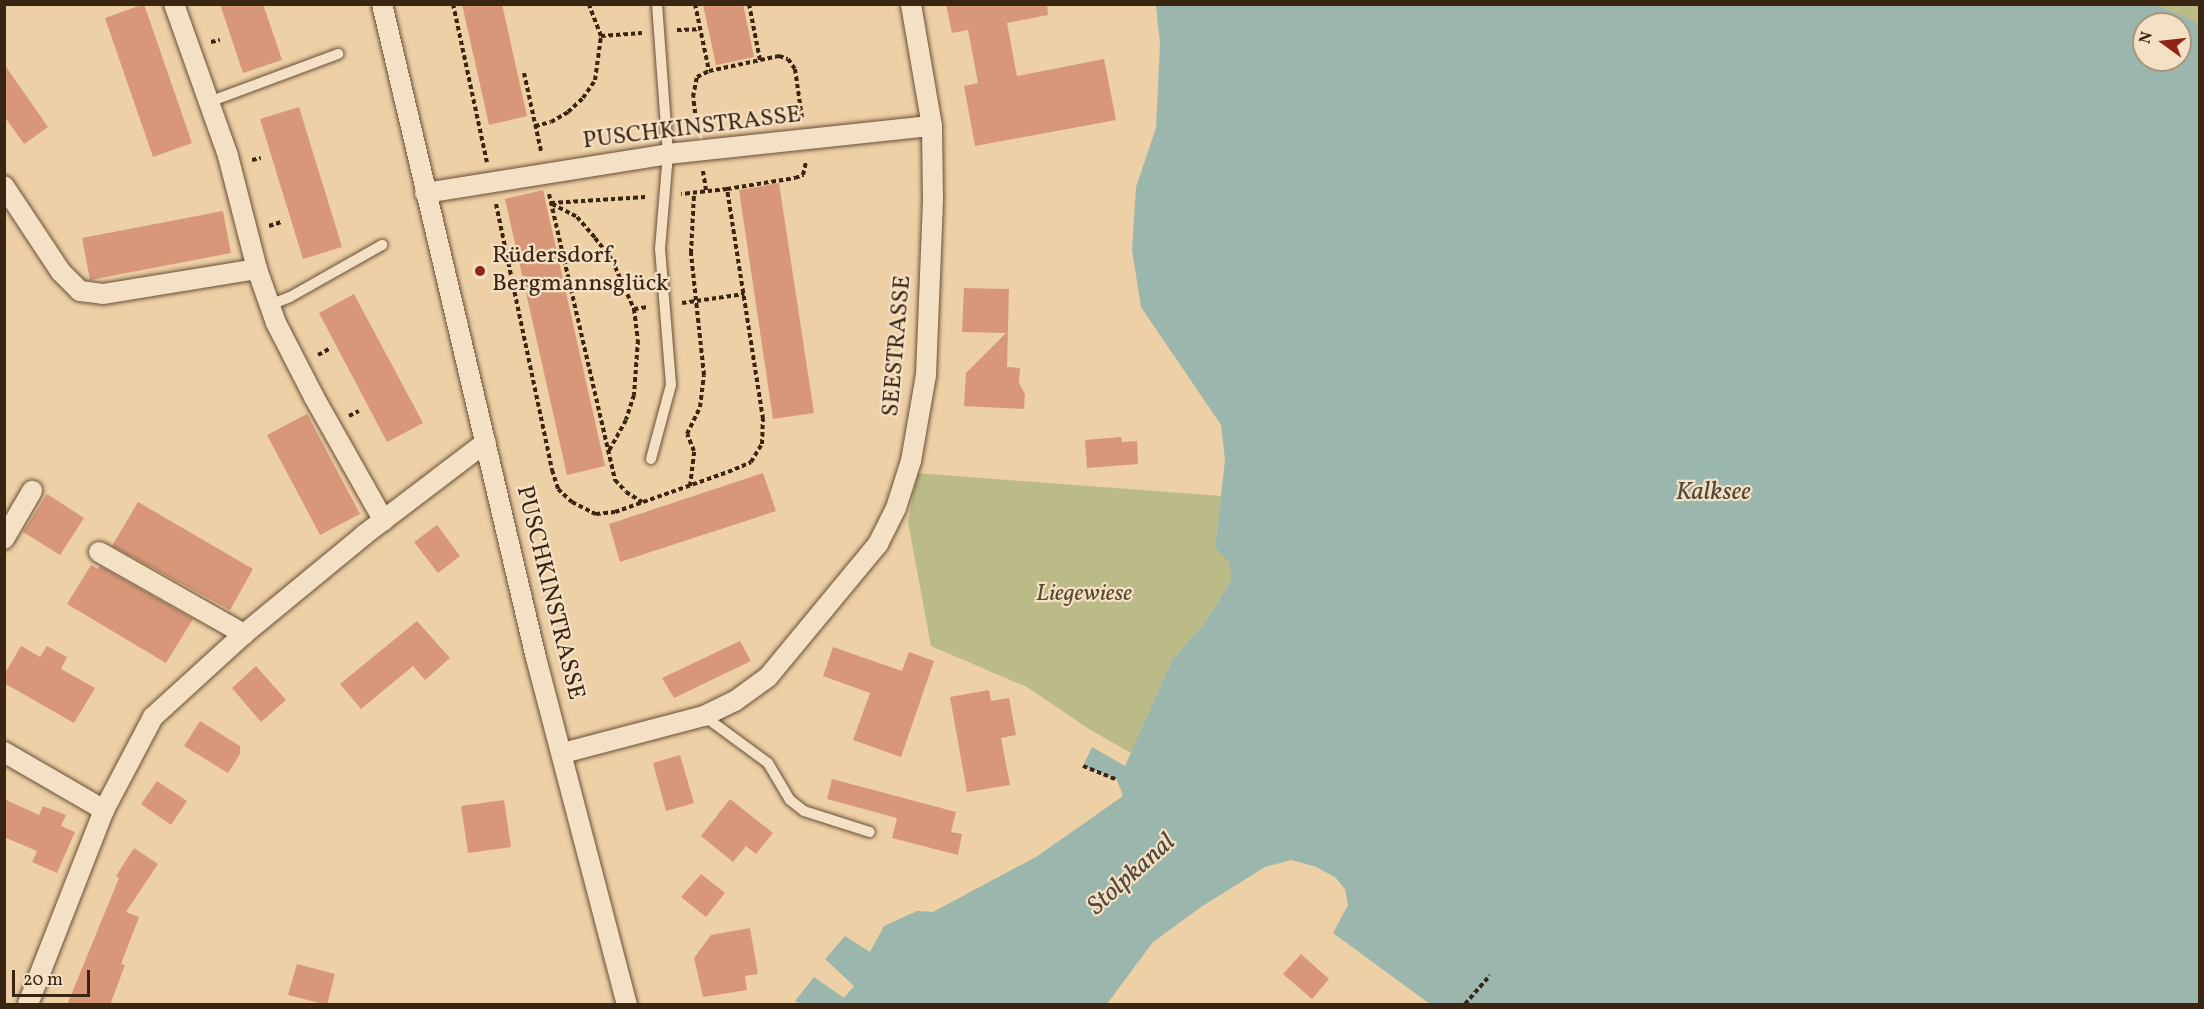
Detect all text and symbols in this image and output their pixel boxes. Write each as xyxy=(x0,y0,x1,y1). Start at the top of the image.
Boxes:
north arrow xyxy=(2132,12,2192,72)
text: N xyxy=(2134,29,2159,46)
street label: PUSCHKINSTRASSE xyxy=(581,101,803,157)
place label: Rüdersdorf, Bergmannsglück xyxy=(492,243,669,299)
marker: Rüdersdorf, Bergmannsglück xyxy=(473,264,487,278)
street label: SEESTRASSE xyxy=(877,274,919,418)
water label: Kalksee xyxy=(1675,477,1751,509)
street label: PUSCHKINSTRASSE xyxy=(508,483,590,703)
park label: Liegewiese xyxy=(1036,581,1132,609)
water label: Stolpkanal xyxy=(1082,827,1182,923)
scale bar xyxy=(15,958,93,996)
text: 20 m xyxy=(23,968,63,993)

